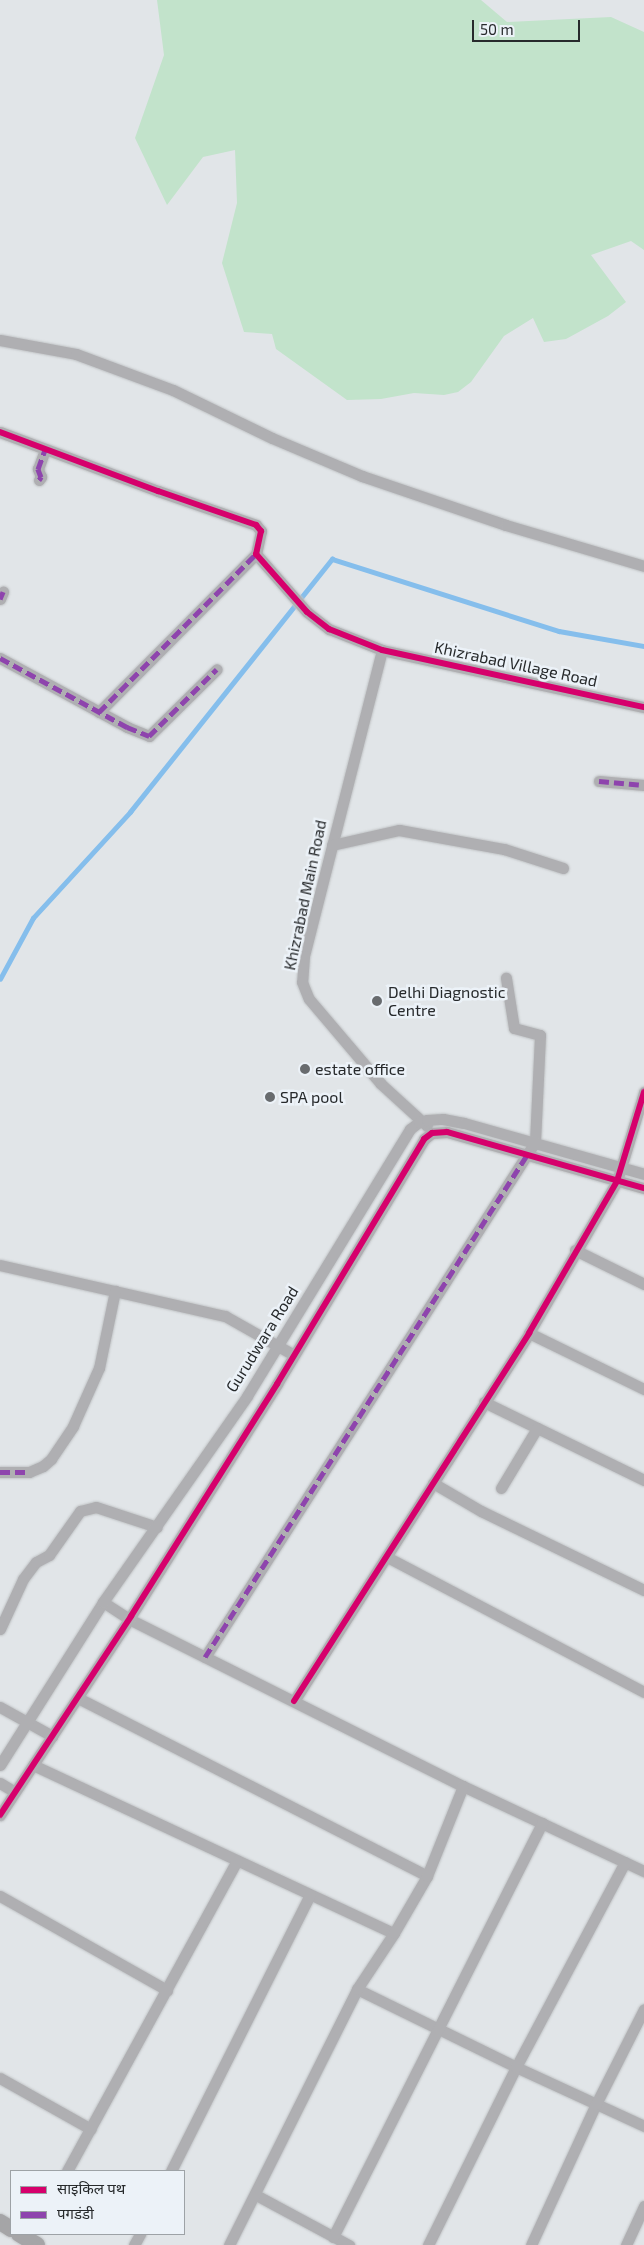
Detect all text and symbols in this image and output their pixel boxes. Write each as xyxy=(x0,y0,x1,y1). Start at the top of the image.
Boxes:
scale bar xyxy=(474,10,582,42)
text: 50 m xyxy=(480,20,514,38)
street label: Khizrabad Village Road xyxy=(433,637,599,691)
street label: Khizrabad Main Road xyxy=(280,818,330,972)
place label: Delhi Diagnostic Centre xyxy=(388,982,506,1020)
marker: Delhi Diagnostic Centre xyxy=(370,994,384,1008)
place label: estate office xyxy=(315,1059,405,1079)
marker: estate office xyxy=(299,1063,311,1075)
place label: SPA pool xyxy=(280,1087,344,1107)
marker: SPA pool xyxy=(264,1091,276,1103)
street label: Gurudwara Road xyxy=(222,1282,302,1396)
legend xyxy=(10,2170,185,2235)
text: साइकिल पथ xyxy=(57,2179,125,2197)
text: पगडंडी xyxy=(57,2204,94,2222)

